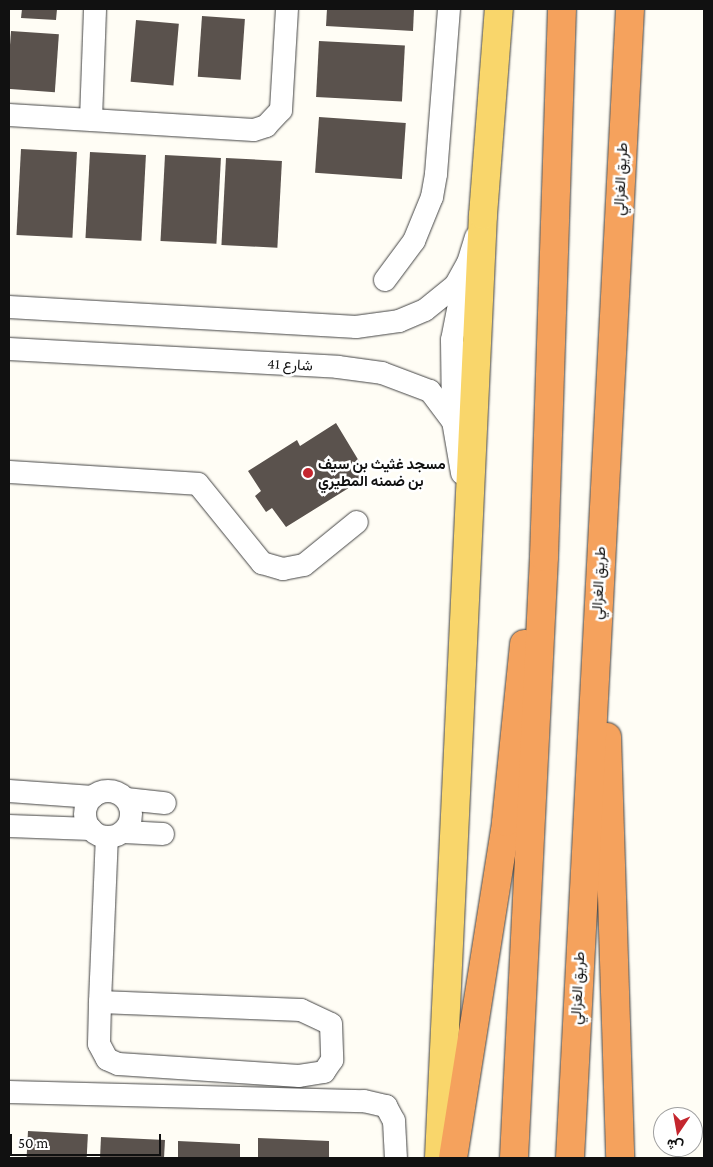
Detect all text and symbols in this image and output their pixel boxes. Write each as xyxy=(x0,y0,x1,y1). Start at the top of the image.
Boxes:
street label: طريق الغزالي xyxy=(610,142,632,216)
street label: شارع 41 xyxy=(267,355,313,375)
place label: مسجد غثيث بن سيف بن ضمنه المطيري xyxy=(318,455,446,490)
marker: مسجد غثيث بن سيف بن ضمنه المطيري xyxy=(302,467,314,479)
street label: طريق الغزالي xyxy=(588,546,610,620)
street label: طريق الغزالي xyxy=(567,951,589,1025)
north arrow xyxy=(653,1107,703,1157)
scale bar xyxy=(12,1124,164,1156)
text: 50 m xyxy=(18,1135,48,1151)
text: ش xyxy=(665,1136,685,1155)

